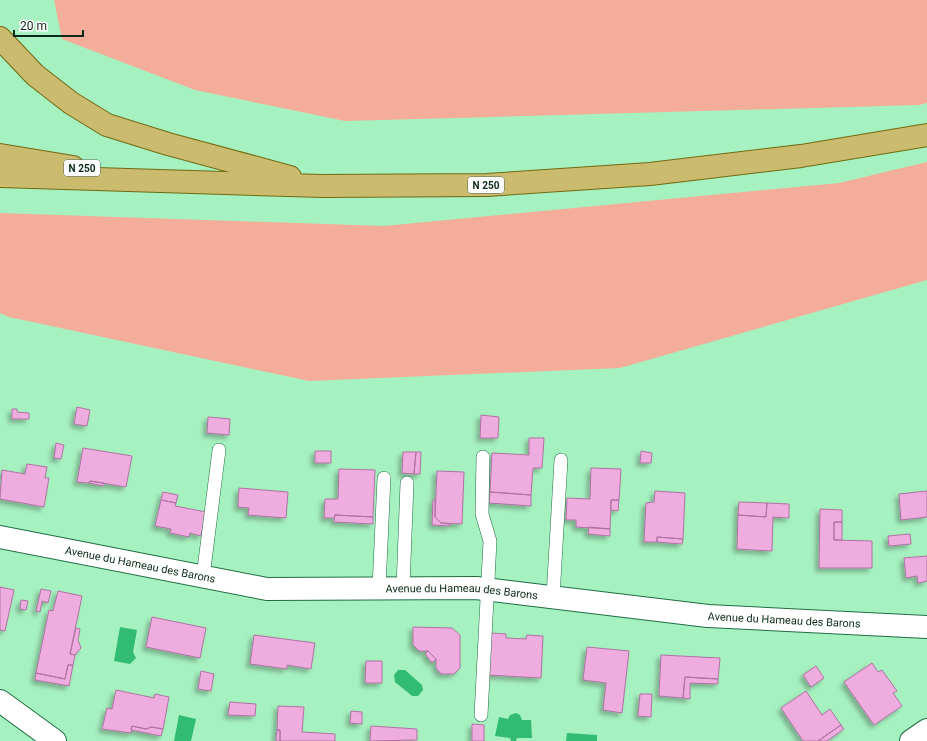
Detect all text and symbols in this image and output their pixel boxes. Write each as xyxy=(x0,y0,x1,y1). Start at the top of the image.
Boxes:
scale bar xyxy=(14,12,83,38)
text: 20 m xyxy=(20,19,47,33)
road number: N 250 xyxy=(64,160,100,176)
road number: N 250 xyxy=(468,177,504,193)
street label: Avenue du Hameau des Barons xyxy=(64,544,217,586)
street label: Avenue du Hameau des Barons xyxy=(385,582,539,602)
street label: Avenue du Hameau des Barons xyxy=(707,610,861,631)

